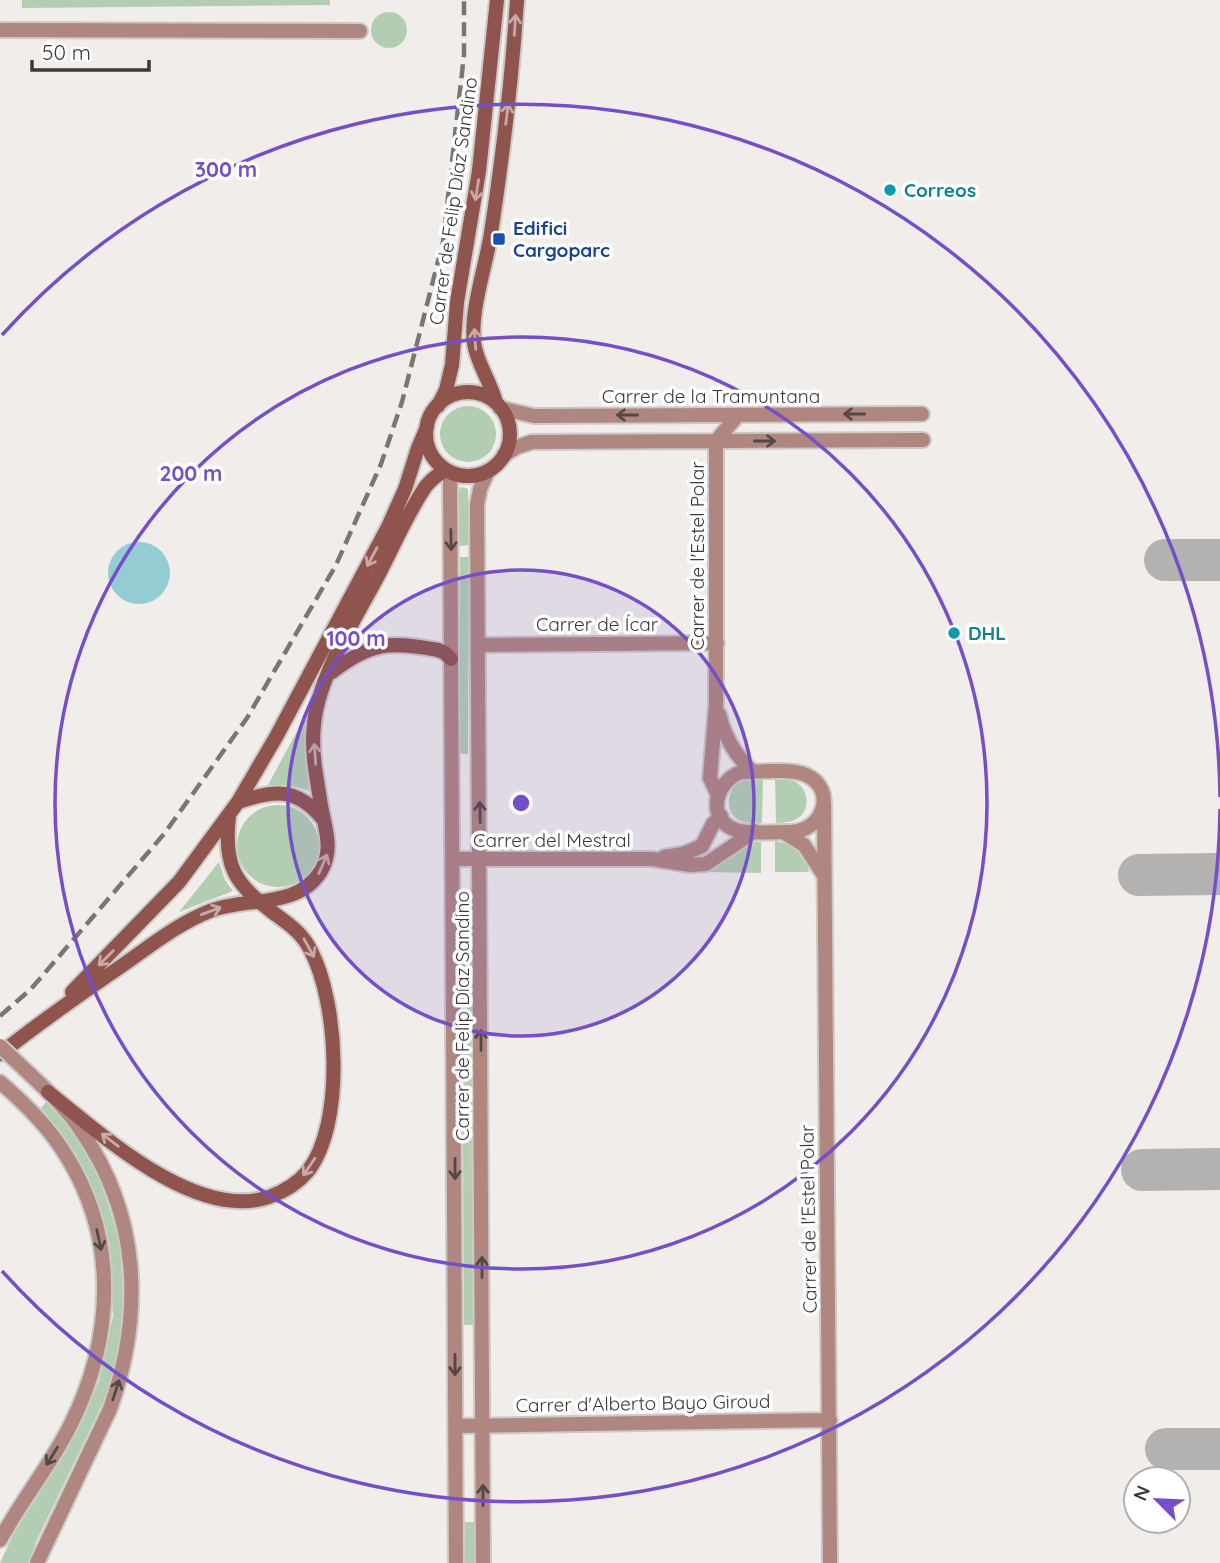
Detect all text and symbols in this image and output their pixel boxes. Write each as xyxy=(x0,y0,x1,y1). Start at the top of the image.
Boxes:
one-way arrow xyxy=(509,14,522,37)
scale bar xyxy=(32,28,149,72)
text: 50 m xyxy=(42,39,91,65)
street label: Carrer de Felip Díaz Sandino xyxy=(424,76,482,326)
one-way arrow xyxy=(501,103,514,126)
text: 300 m xyxy=(195,156,257,182)
one-way arrow xyxy=(470,178,483,201)
place label: Correos xyxy=(904,178,976,202)
marker: Correos xyxy=(882,182,898,198)
place label: Edifici Cargoparc xyxy=(513,216,610,262)
marker: Edifici Cargoparc xyxy=(491,231,507,247)
one-way arrow xyxy=(468,328,481,351)
street label: Carrer de la Tramuntana xyxy=(602,384,820,408)
one-way arrow xyxy=(843,407,866,421)
one-way arrow xyxy=(615,409,638,422)
one-way arrow xyxy=(753,434,776,448)
text: 200 m xyxy=(160,460,222,486)
street label: Carrer de l'Estel Polar xyxy=(685,461,709,651)
one-way arrow xyxy=(444,528,458,551)
one-way arrow xyxy=(365,547,379,567)
street label: Carrer de Ícar xyxy=(536,612,659,636)
place label: DHL xyxy=(968,621,1006,645)
text: 100 m xyxy=(326,625,386,651)
marker: DHL xyxy=(946,625,962,641)
one-way arrow xyxy=(308,743,321,766)
centre of rings xyxy=(509,791,533,815)
one-way arrow xyxy=(473,801,486,824)
street label: Carrer del Mestral xyxy=(473,828,631,852)
one-way arrow xyxy=(317,854,330,875)
street label: Carrer de Felip Díaz Sandino xyxy=(450,891,474,1141)
one-way arrow xyxy=(200,904,221,916)
one-way arrow xyxy=(302,937,316,957)
one-way arrow xyxy=(97,950,114,967)
one-way arrow xyxy=(474,1029,488,1052)
street label: Carrer de l'Estel Polar xyxy=(794,1124,822,1314)
one-way arrow xyxy=(101,1133,120,1147)
one-way arrow xyxy=(302,1157,316,1176)
one-way arrow xyxy=(448,1158,461,1181)
one-way arrow xyxy=(93,1228,106,1251)
one-way arrow xyxy=(475,1256,489,1279)
one-way arrow xyxy=(448,1353,462,1376)
one-way arrow xyxy=(111,1379,124,1401)
street label: Carrer d'Alberto Bayo Giroud xyxy=(515,1389,771,1417)
one-way arrow xyxy=(45,1446,59,1466)
north arrow xyxy=(1122,1465,1192,1535)
text: N xyxy=(1128,1482,1155,1504)
one-way arrow xyxy=(476,1484,490,1507)

